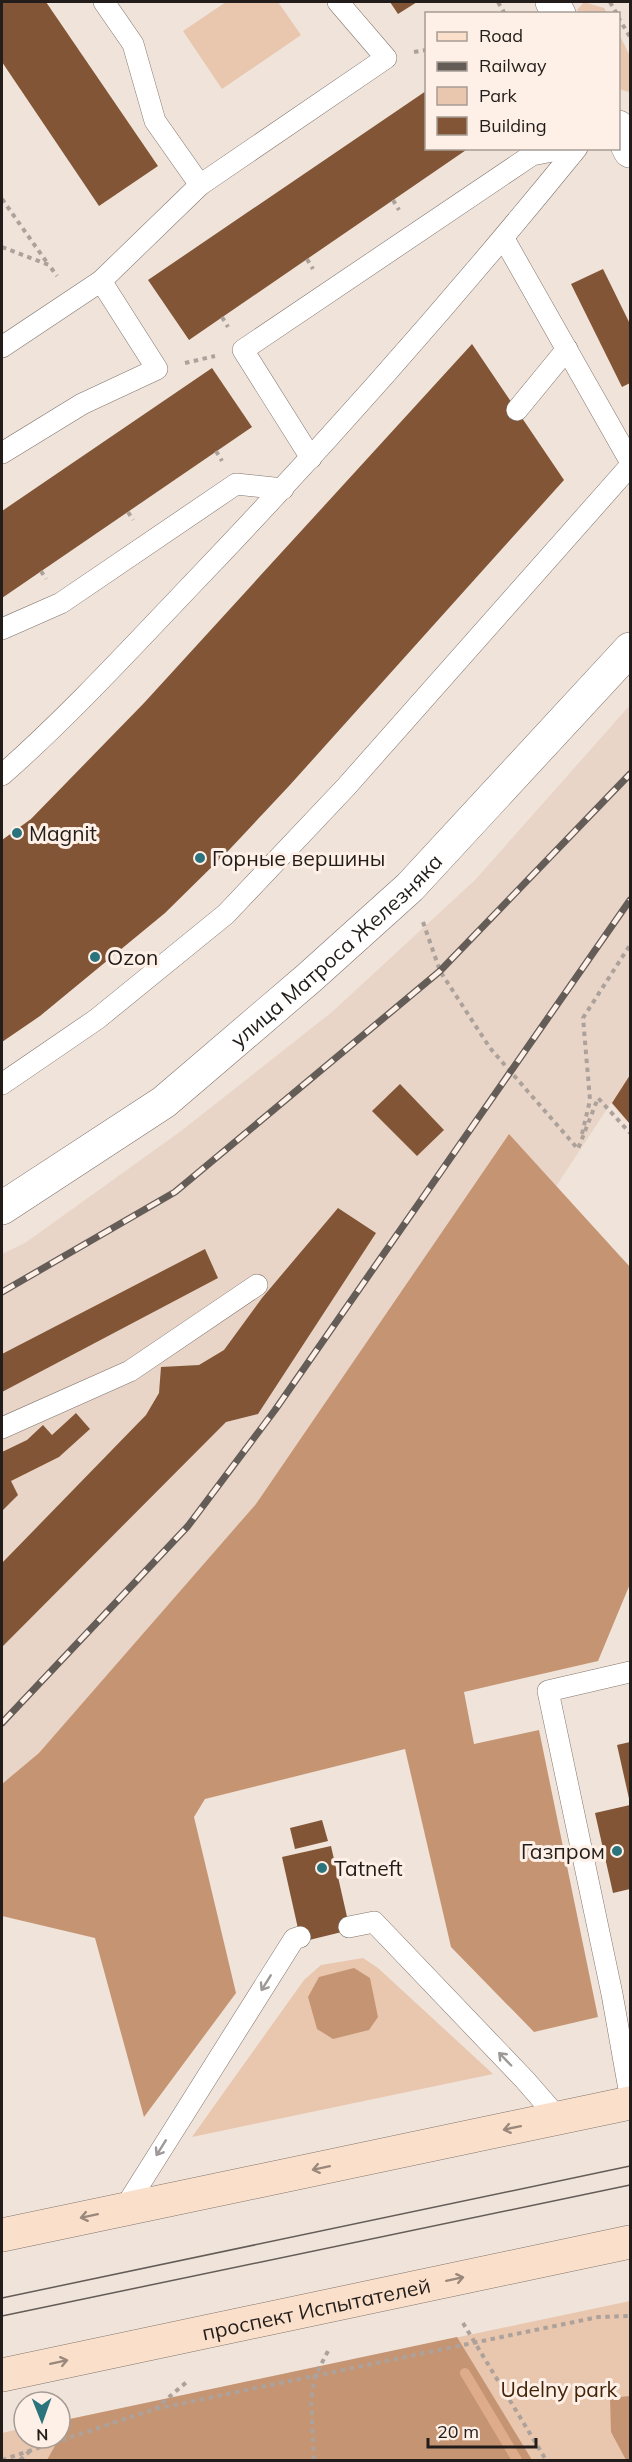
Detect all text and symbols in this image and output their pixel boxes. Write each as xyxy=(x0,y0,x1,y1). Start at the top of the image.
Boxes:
legend xyxy=(425,12,620,150)
text: Road xyxy=(479,24,523,47)
text: Railway xyxy=(479,54,547,77)
text: Park xyxy=(479,84,518,107)
text: Building xyxy=(479,114,547,137)
place label: Magnit xyxy=(29,820,97,846)
marker: Magnit xyxy=(10,826,24,840)
place label: Горные вершины xyxy=(212,845,385,871)
street label: улица Матроса Железняка xyxy=(225,848,447,1053)
marker: Горные вершины xyxy=(193,851,207,865)
place label: Ozon xyxy=(107,944,158,970)
marker: Ozon xyxy=(88,950,102,964)
place label: Газпром xyxy=(521,1838,605,1864)
marker: Газпром xyxy=(610,1844,624,1858)
place label: Tatneft xyxy=(334,1855,403,1881)
marker: Tatneft xyxy=(315,1861,329,1875)
one-way arrow xyxy=(260,1974,272,1991)
one-way arrow xyxy=(498,2052,512,2067)
one-way arrow xyxy=(502,2123,522,2134)
one-way arrow xyxy=(155,2139,167,2156)
one-way arrow xyxy=(311,2163,331,2174)
one-way arrow xyxy=(80,2211,99,2223)
street label: проспект Испытателей xyxy=(199,2272,433,2345)
one-way arrow xyxy=(445,2273,464,2284)
one-way arrow xyxy=(49,2356,68,2368)
park label: Udelny park xyxy=(501,2376,618,2402)
north arrow xyxy=(12,2390,72,2450)
scale bar xyxy=(428,2411,536,2449)
text: 20 m xyxy=(437,2420,479,2443)
text: N xyxy=(36,2425,48,2445)

